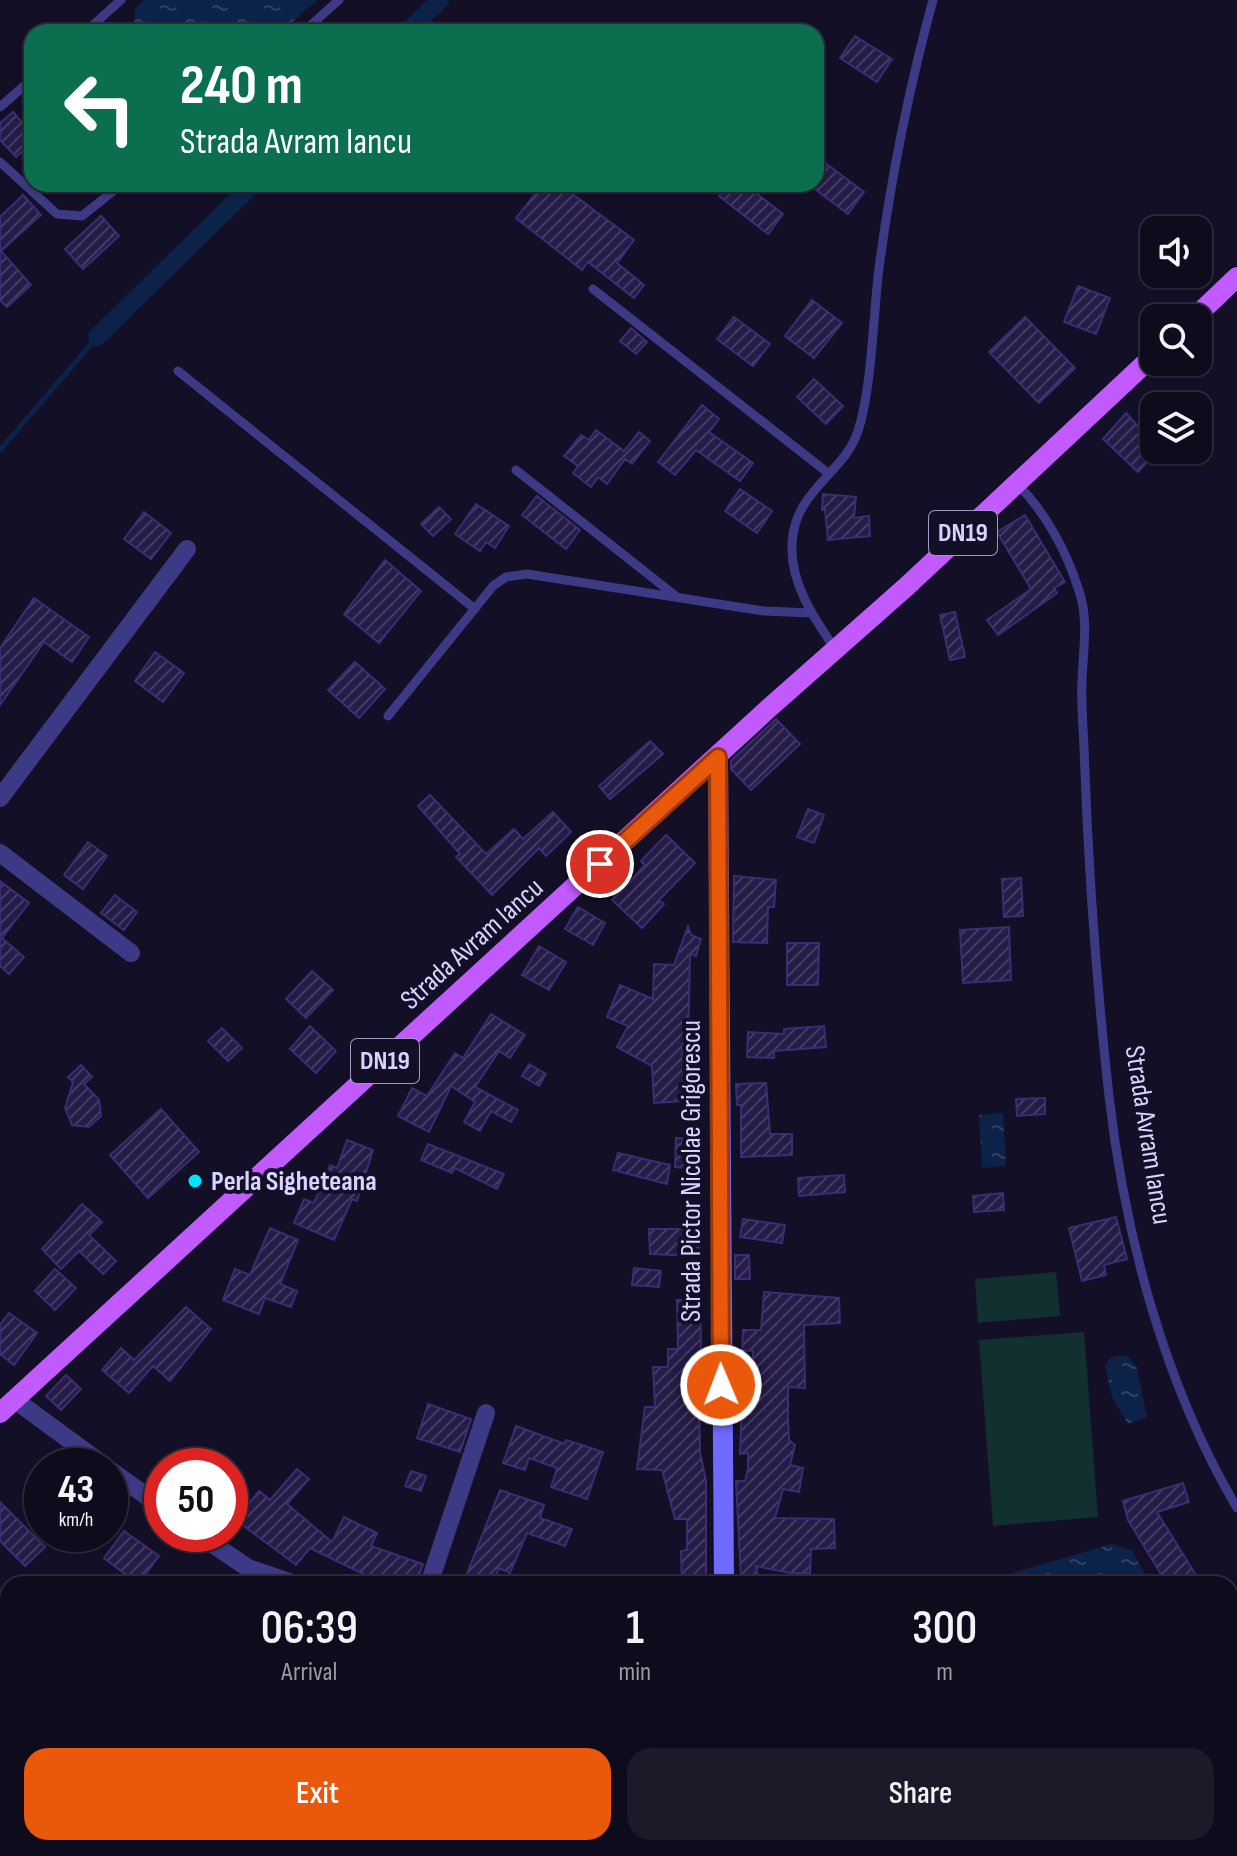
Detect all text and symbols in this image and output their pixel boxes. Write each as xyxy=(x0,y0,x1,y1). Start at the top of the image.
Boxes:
text: 240 m xyxy=(180,53,303,120)
icon: left xyxy=(48,56,152,160)
text: Strada Avram Iancu xyxy=(180,121,412,164)
map controls xyxy=(1140,216,1212,464)
button: sound xyxy=(1140,216,1212,288)
button: search xyxy=(1140,304,1212,376)
button: layers xyxy=(1140,392,1212,464)
road number: DN19 xyxy=(929,511,997,555)
pin xyxy=(566,830,634,898)
icon: arrive xyxy=(578,842,622,886)
street label: Strada Avram Iancu xyxy=(394,871,550,1017)
street label: Strada Pictor Nicolae Grigorescu xyxy=(675,1020,708,1322)
road number: DN19 xyxy=(351,1039,419,1083)
street label: Strada Avram Iancu xyxy=(1118,1043,1178,1227)
place label: Perla Sigheteana xyxy=(211,1165,377,1198)
marker: Perla Sigheteana xyxy=(186,1172,204,1190)
position arrow xyxy=(679,1343,763,1427)
speed limit sign: 50 xyxy=(144,1448,248,1552)
text: 43 xyxy=(58,1466,94,1514)
text: km/h xyxy=(59,1508,93,1532)
text: 06:39 xyxy=(261,1600,358,1657)
text: 1 xyxy=(626,1600,644,1657)
text: 300 xyxy=(912,1600,977,1657)
text: Arrival xyxy=(281,1657,337,1688)
text: min xyxy=(619,1657,651,1688)
text: m xyxy=(936,1657,953,1688)
button: Exit xyxy=(24,1748,611,1840)
button: Share xyxy=(627,1748,1214,1840)

